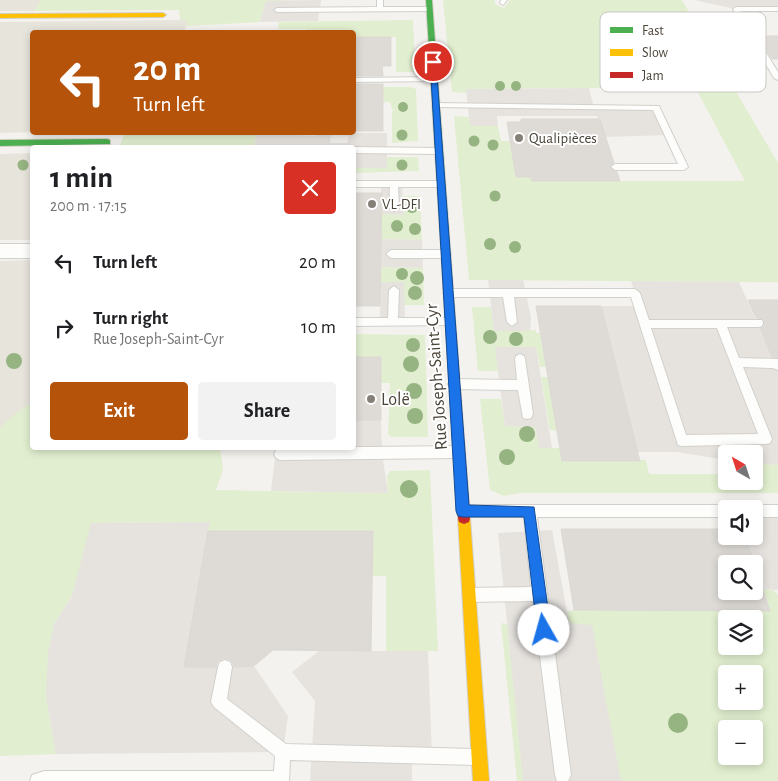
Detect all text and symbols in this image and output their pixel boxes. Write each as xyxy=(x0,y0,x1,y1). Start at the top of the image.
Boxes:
legend xyxy=(600,12,766,92)
text: Fast xyxy=(642,24,664,38)
pin xyxy=(412,41,454,83)
text: Slow xyxy=(642,46,669,60)
icon: arrive xyxy=(419,48,447,76)
icon: left xyxy=(50,50,115,115)
text: 20 m xyxy=(133,52,201,87)
text: Jam xyxy=(642,69,664,83)
text: Turn left xyxy=(133,93,205,115)
place label: Qualipièces xyxy=(529,131,597,146)
marker: Qualipièces xyxy=(513,132,525,144)
button: close xyxy=(284,162,336,214)
text: 1 min xyxy=(50,163,113,193)
place label: VL-DFI xyxy=(382,197,421,212)
text: 200 m · 17:15 xyxy=(50,198,127,214)
marker: VL-DFI xyxy=(366,198,378,210)
icon: left xyxy=(50,249,78,277)
text: Turn left xyxy=(93,253,157,272)
text: 20 m xyxy=(299,253,336,272)
street label: Rue Joseph-Saint-Cyr xyxy=(423,303,451,451)
text: Turn right xyxy=(93,309,168,328)
icon: right xyxy=(50,314,78,342)
text: 10 m xyxy=(301,318,336,337)
text: Rue Joseph-Saint-Cyr xyxy=(93,331,224,347)
button: Exit xyxy=(50,382,188,440)
button: Share xyxy=(198,382,336,440)
place label: Lolë xyxy=(381,391,410,409)
marker: Lolë xyxy=(365,393,377,405)
north arrow xyxy=(718,445,762,490)
map controls xyxy=(718,445,763,765)
button: sound xyxy=(718,500,763,545)
button: search xyxy=(718,555,763,600)
position arrow xyxy=(517,603,569,655)
button: layers xyxy=(718,610,763,655)
button: + xyxy=(718,665,763,710)
button: − xyxy=(718,720,763,765)

